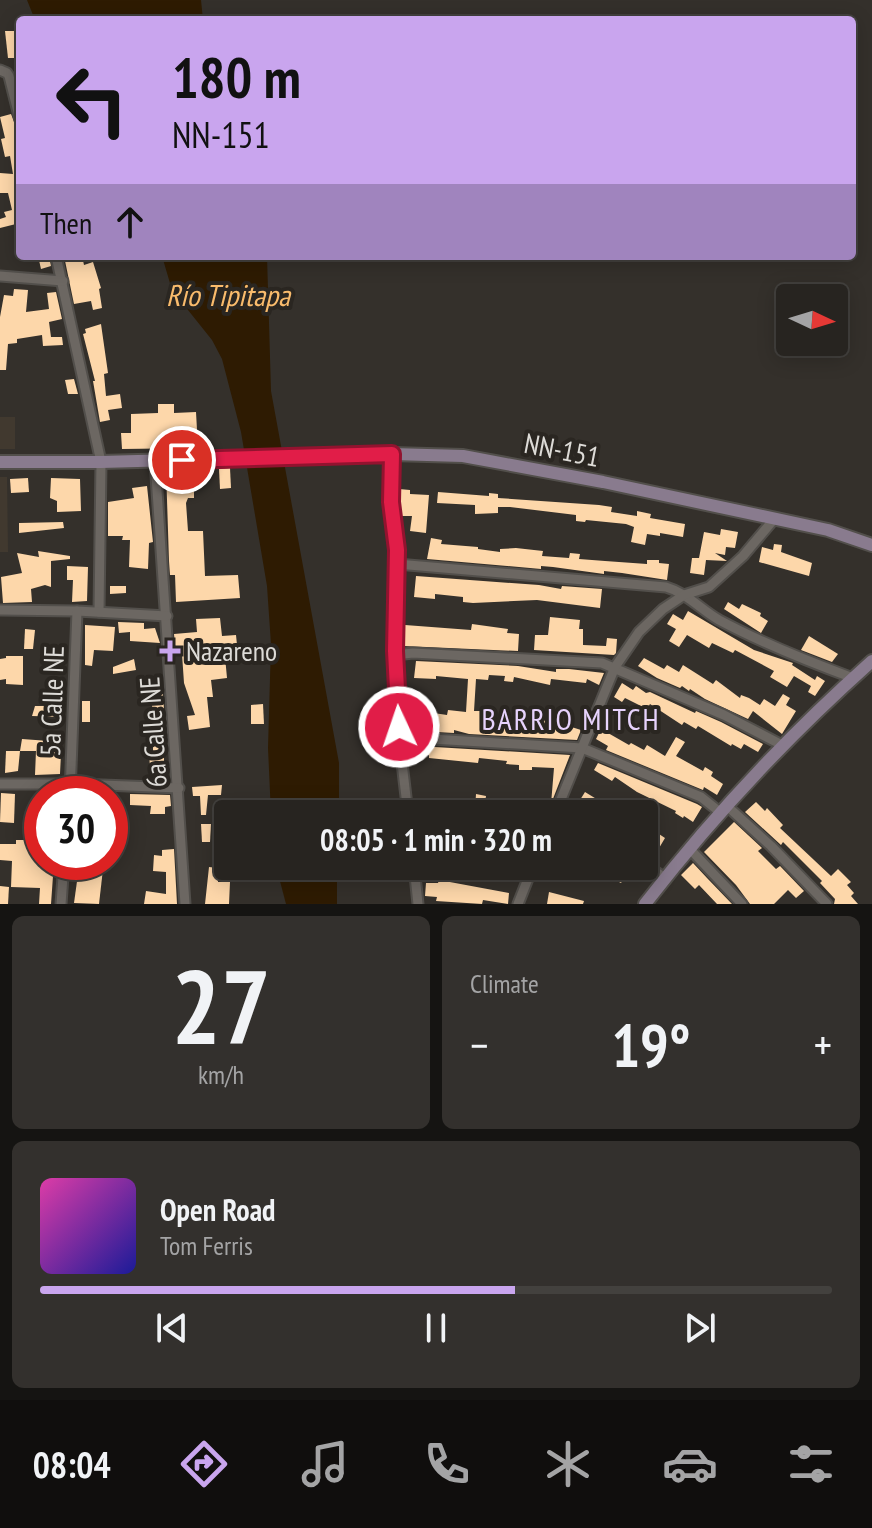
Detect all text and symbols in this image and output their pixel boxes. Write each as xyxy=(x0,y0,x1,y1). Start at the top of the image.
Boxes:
text: 180 m xyxy=(172,41,301,113)
icon: left xyxy=(40,48,144,152)
text: NN-151 xyxy=(172,111,270,158)
icon: ahead xyxy=(108,200,152,244)
text: Then xyxy=(40,203,92,242)
water label: Río Tipitapa xyxy=(166,275,292,314)
north arrow xyxy=(776,284,848,356)
map controls xyxy=(776,284,848,356)
street label: NN-151 xyxy=(521,424,603,475)
pin xyxy=(148,426,216,494)
icon: arrive xyxy=(160,438,204,482)
place label: Nazareno xyxy=(186,632,277,669)
marker: Nazareno xyxy=(161,642,179,660)
street label: 5a Calle NE xyxy=(31,645,72,757)
street label: 6a Calle NE xyxy=(130,675,175,789)
position arrow xyxy=(357,685,441,769)
district label: BARRIO MITCH xyxy=(481,699,661,738)
speed limit sign: 30 xyxy=(24,776,128,880)
text: 08:05 · 1 min · 320 m xyxy=(320,820,552,859)
text: 27 xyxy=(171,938,271,1073)
text: Climate xyxy=(470,967,539,1000)
text: 19° xyxy=(611,1006,691,1084)
text: − xyxy=(470,1016,488,1073)
text: + xyxy=(814,1016,832,1073)
text: km/h xyxy=(198,1058,244,1091)
text: Open Road xyxy=(160,1190,275,1229)
text: Tom Ferris xyxy=(160,1229,253,1262)
icon: previous xyxy=(150,1306,194,1350)
icon: pause xyxy=(414,1306,458,1350)
icon: next xyxy=(678,1306,722,1350)
icon: directions xyxy=(176,1436,232,1492)
icon: music xyxy=(297,1436,353,1492)
icon: phone xyxy=(419,1436,475,1492)
icon: climate xyxy=(540,1436,596,1492)
icon: car xyxy=(662,1436,718,1492)
icon: filters xyxy=(783,1436,839,1492)
text: 08:04 xyxy=(33,1441,111,1488)

